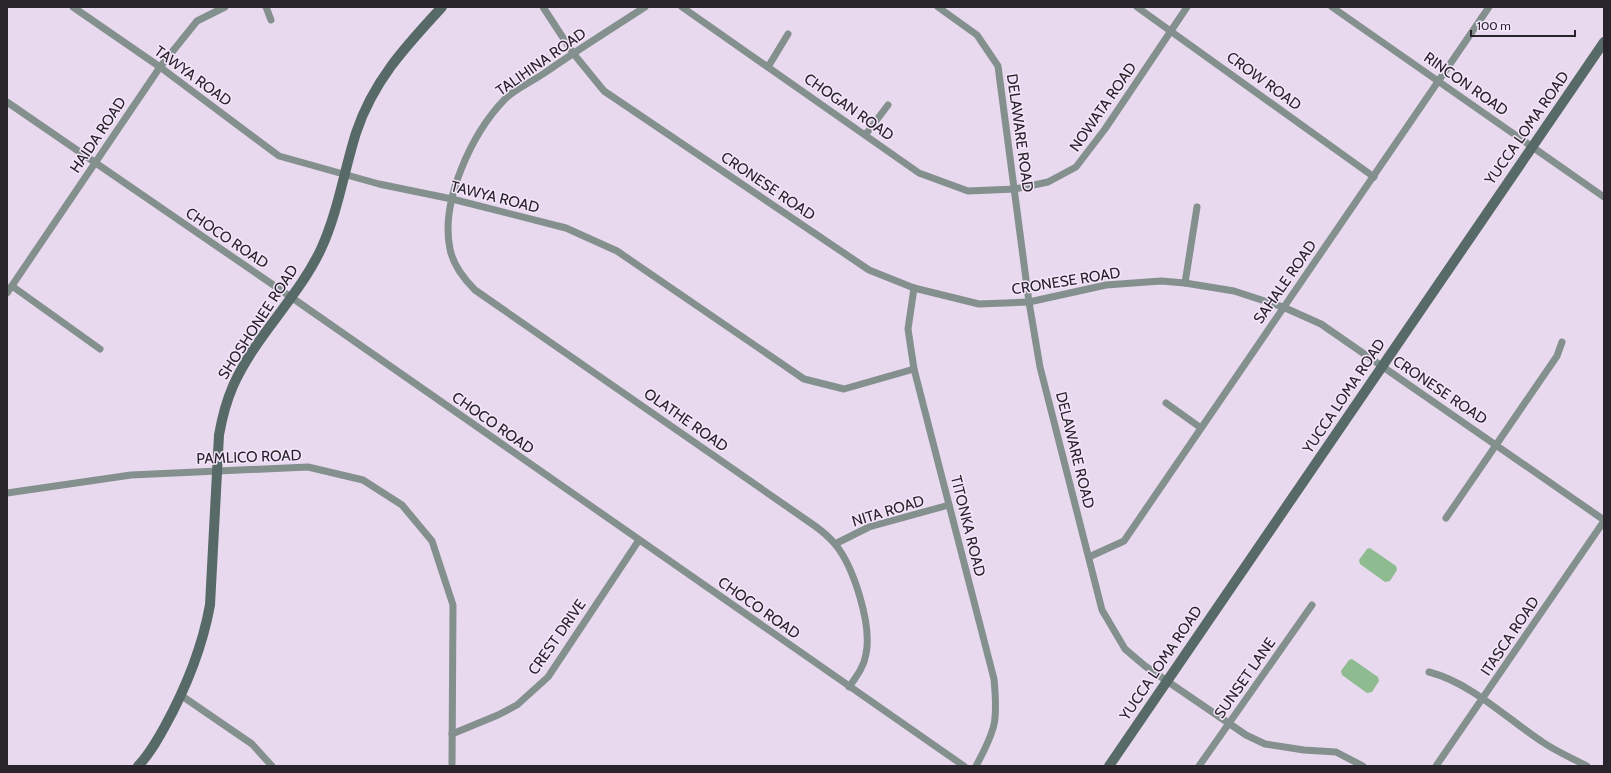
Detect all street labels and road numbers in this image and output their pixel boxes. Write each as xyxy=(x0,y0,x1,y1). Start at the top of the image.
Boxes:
street label: TALIHINA ROAD xyxy=(492,24,590,100)
street label: TAWYA ROAD xyxy=(151,42,235,110)
street label: CROW ROAD xyxy=(1223,48,1305,114)
street label: RINCON ROAD xyxy=(1420,48,1512,120)
street label: NOWATA ROAD xyxy=(1066,59,1140,155)
street label: YUCCA LOMA ROAD xyxy=(1481,68,1573,189)
street label: CHOGAN ROAD xyxy=(801,69,897,145)
street label: DELAWARE ROAD xyxy=(1003,73,1037,194)
street label: HAIDA ROAD xyxy=(66,94,130,176)
street label: CRONESE ROAD xyxy=(717,148,819,224)
street label: TAWYA ROAD xyxy=(449,177,541,217)
street label: CHOCO ROAD xyxy=(182,204,272,272)
street label: SAHALE ROAD xyxy=(1250,237,1320,327)
street label: SHOSHONEE ROAD xyxy=(214,261,302,383)
street label: CRONESE ROAD xyxy=(1010,264,1122,298)
street label: YUCCA LOMA ROAD xyxy=(1298,335,1389,458)
street label: CRONESE ROAD xyxy=(1389,352,1491,428)
street label: OLATHE ROAD xyxy=(641,384,732,456)
street label: CHOCO ROAD xyxy=(449,388,538,458)
street label: DELAWARE ROAD xyxy=(1052,390,1098,510)
street label: PAMLICO ROAD xyxy=(196,446,302,468)
street label: TITONKA ROAD xyxy=(947,474,989,578)
street label: NITA ROAD xyxy=(850,491,926,531)
street label: CHOCO ROAD xyxy=(715,573,804,643)
street label: ITASCA ROAD xyxy=(1477,593,1543,679)
street label: CREST DRIVE xyxy=(524,596,590,678)
street label: YUCCA LOMA ROAD xyxy=(1115,602,1206,725)
street label: SUNSET LANE xyxy=(1211,634,1279,722)

